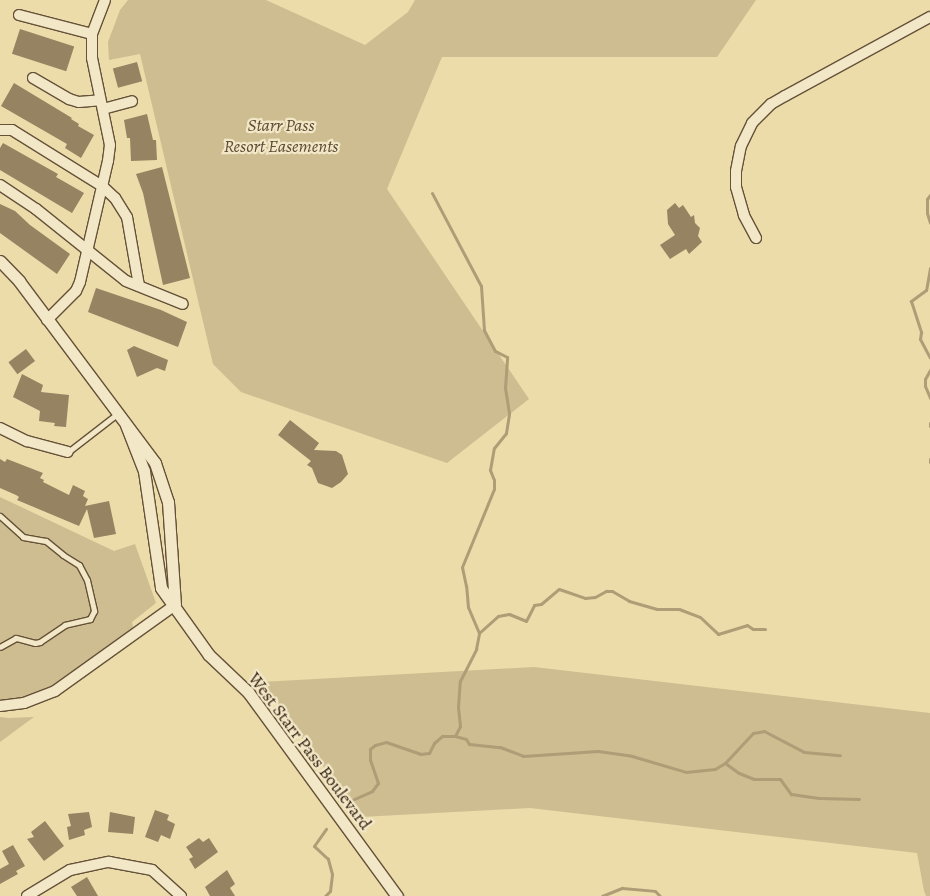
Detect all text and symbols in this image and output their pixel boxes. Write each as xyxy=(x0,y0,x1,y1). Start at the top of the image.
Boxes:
park label: Starr Pass Resort Easements xyxy=(224,115,338,158)
street label: West Starr Pass Boulevard xyxy=(244,668,376,834)

